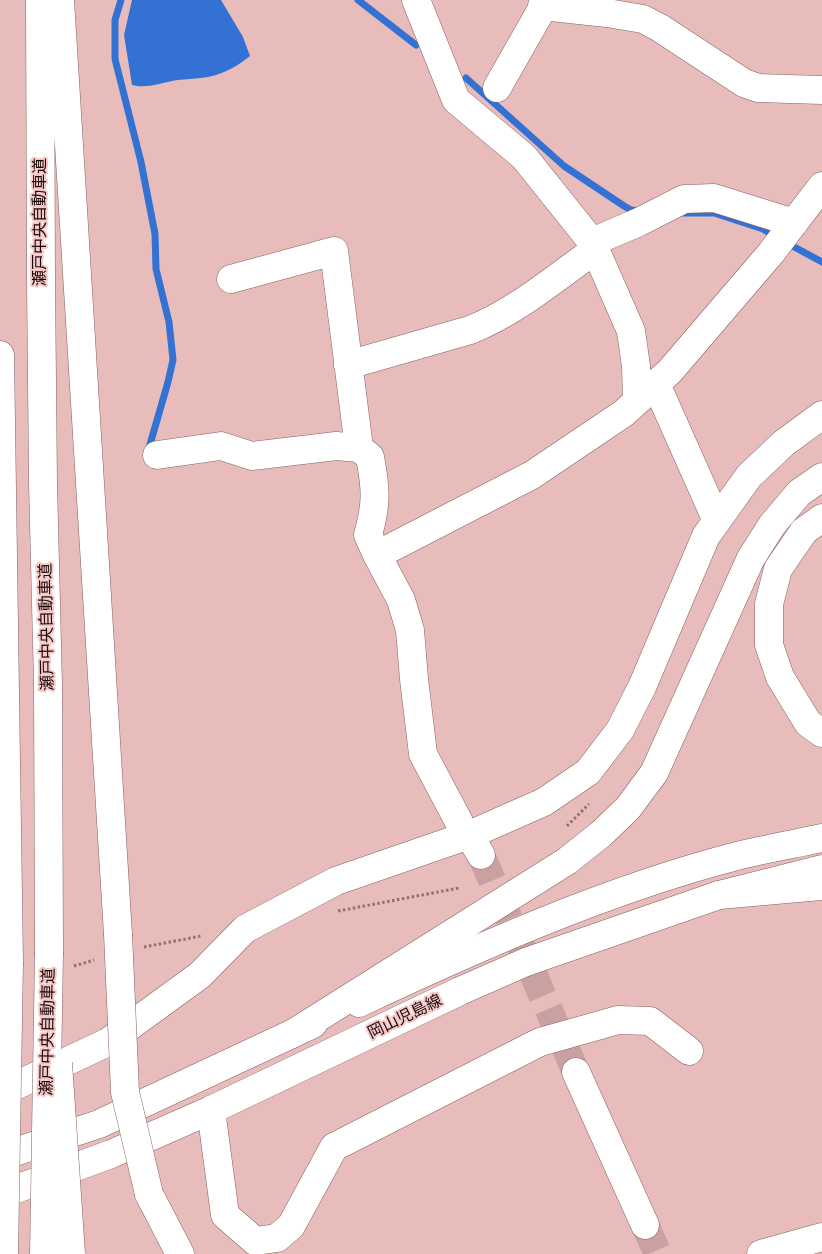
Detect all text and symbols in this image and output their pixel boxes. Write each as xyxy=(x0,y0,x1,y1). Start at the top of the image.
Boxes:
street label: 瀬戸中央自動車道 xyxy=(30,158,50,286)
street label: 瀬戸中央自動車道 xyxy=(36,563,58,691)
street label: 瀬戸中央自動車道 xyxy=(37,968,59,1096)
street label: 岡山児島線 xyxy=(365,991,445,1043)

